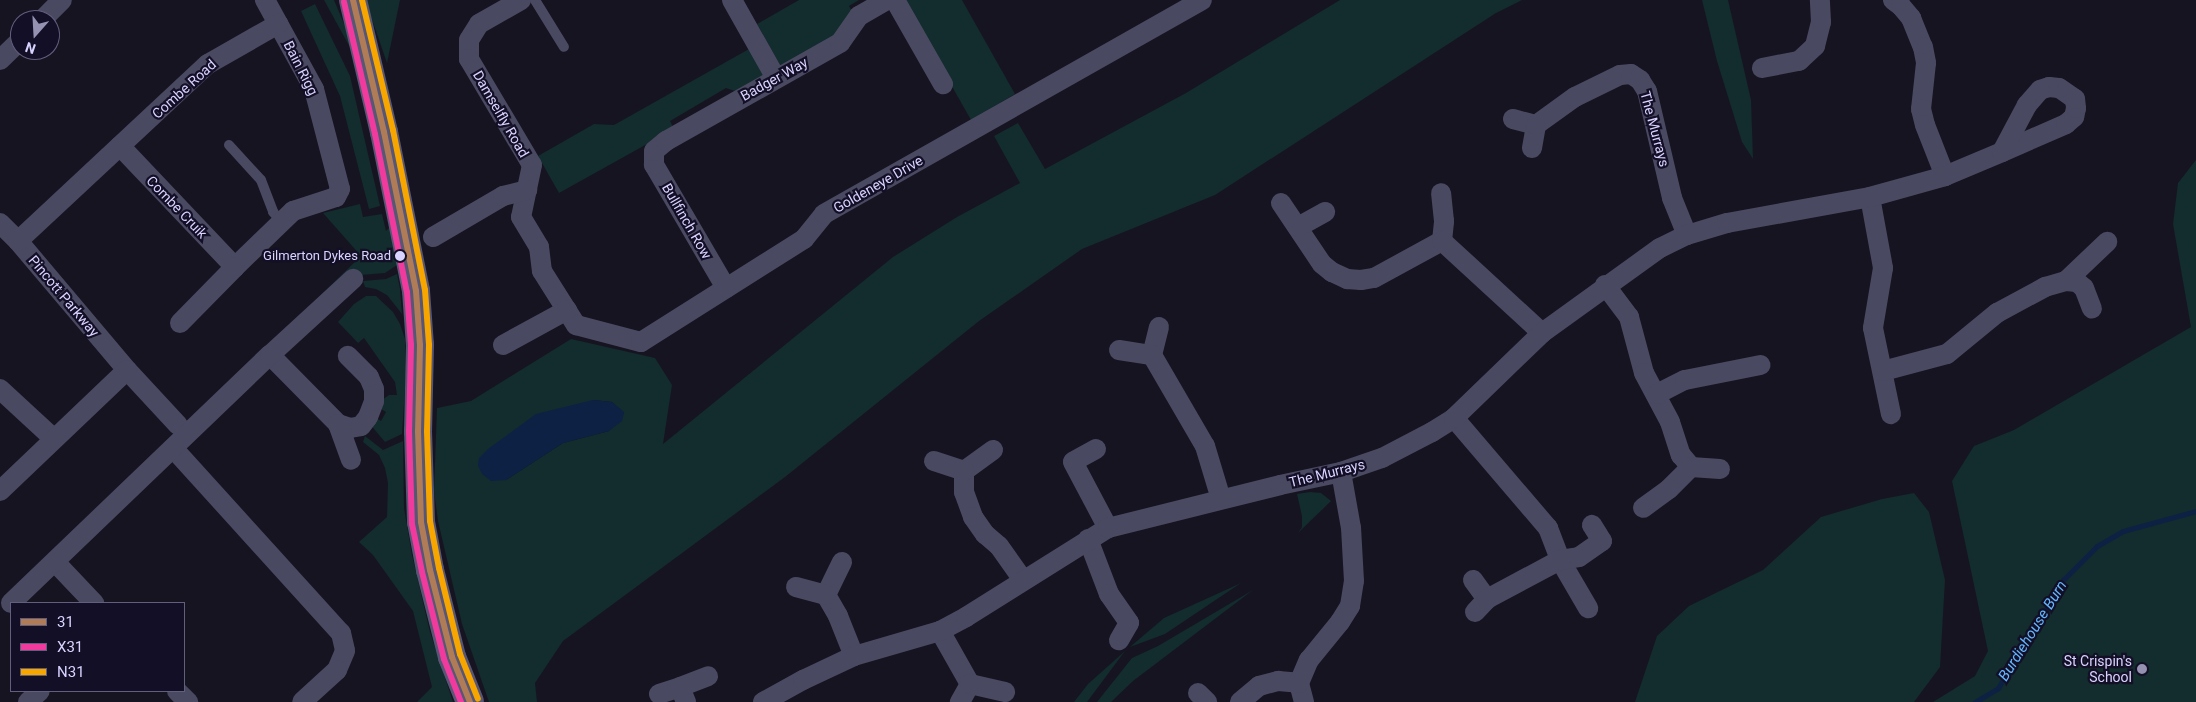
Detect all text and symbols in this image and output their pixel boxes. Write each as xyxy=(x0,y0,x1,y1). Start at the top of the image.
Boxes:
north arrow xyxy=(10,10,60,60)
street label: Bain Rigg xyxy=(280,38,322,98)
text: N xyxy=(23,39,38,57)
street label: Badger Way xyxy=(738,54,810,104)
street label: Combe Road xyxy=(149,56,219,122)
street label: Damselfly Road xyxy=(469,68,533,160)
street label: The Murrays xyxy=(1637,89,1673,169)
street label: Goldeneye Drive xyxy=(830,152,926,216)
street label: Combe Cruik xyxy=(143,172,211,242)
street label: Bullfinch Row xyxy=(659,180,715,262)
place label: Gilmerton Dykes Road xyxy=(263,248,391,264)
marker: Gilmerton Dykes Road xyxy=(395,251,405,261)
street label: Pincott Parkway xyxy=(25,252,103,340)
street label: The Murrays xyxy=(1287,455,1367,491)
water label: Burdiehouse Burn xyxy=(1995,578,2071,684)
legend xyxy=(10,602,185,692)
text: 31 xyxy=(57,613,74,631)
text: X31 xyxy=(57,638,83,656)
place label: St Crispin's School xyxy=(2064,653,2132,686)
text: N31 xyxy=(57,663,85,681)
marker: St Crispin's School xyxy=(2136,663,2148,675)

